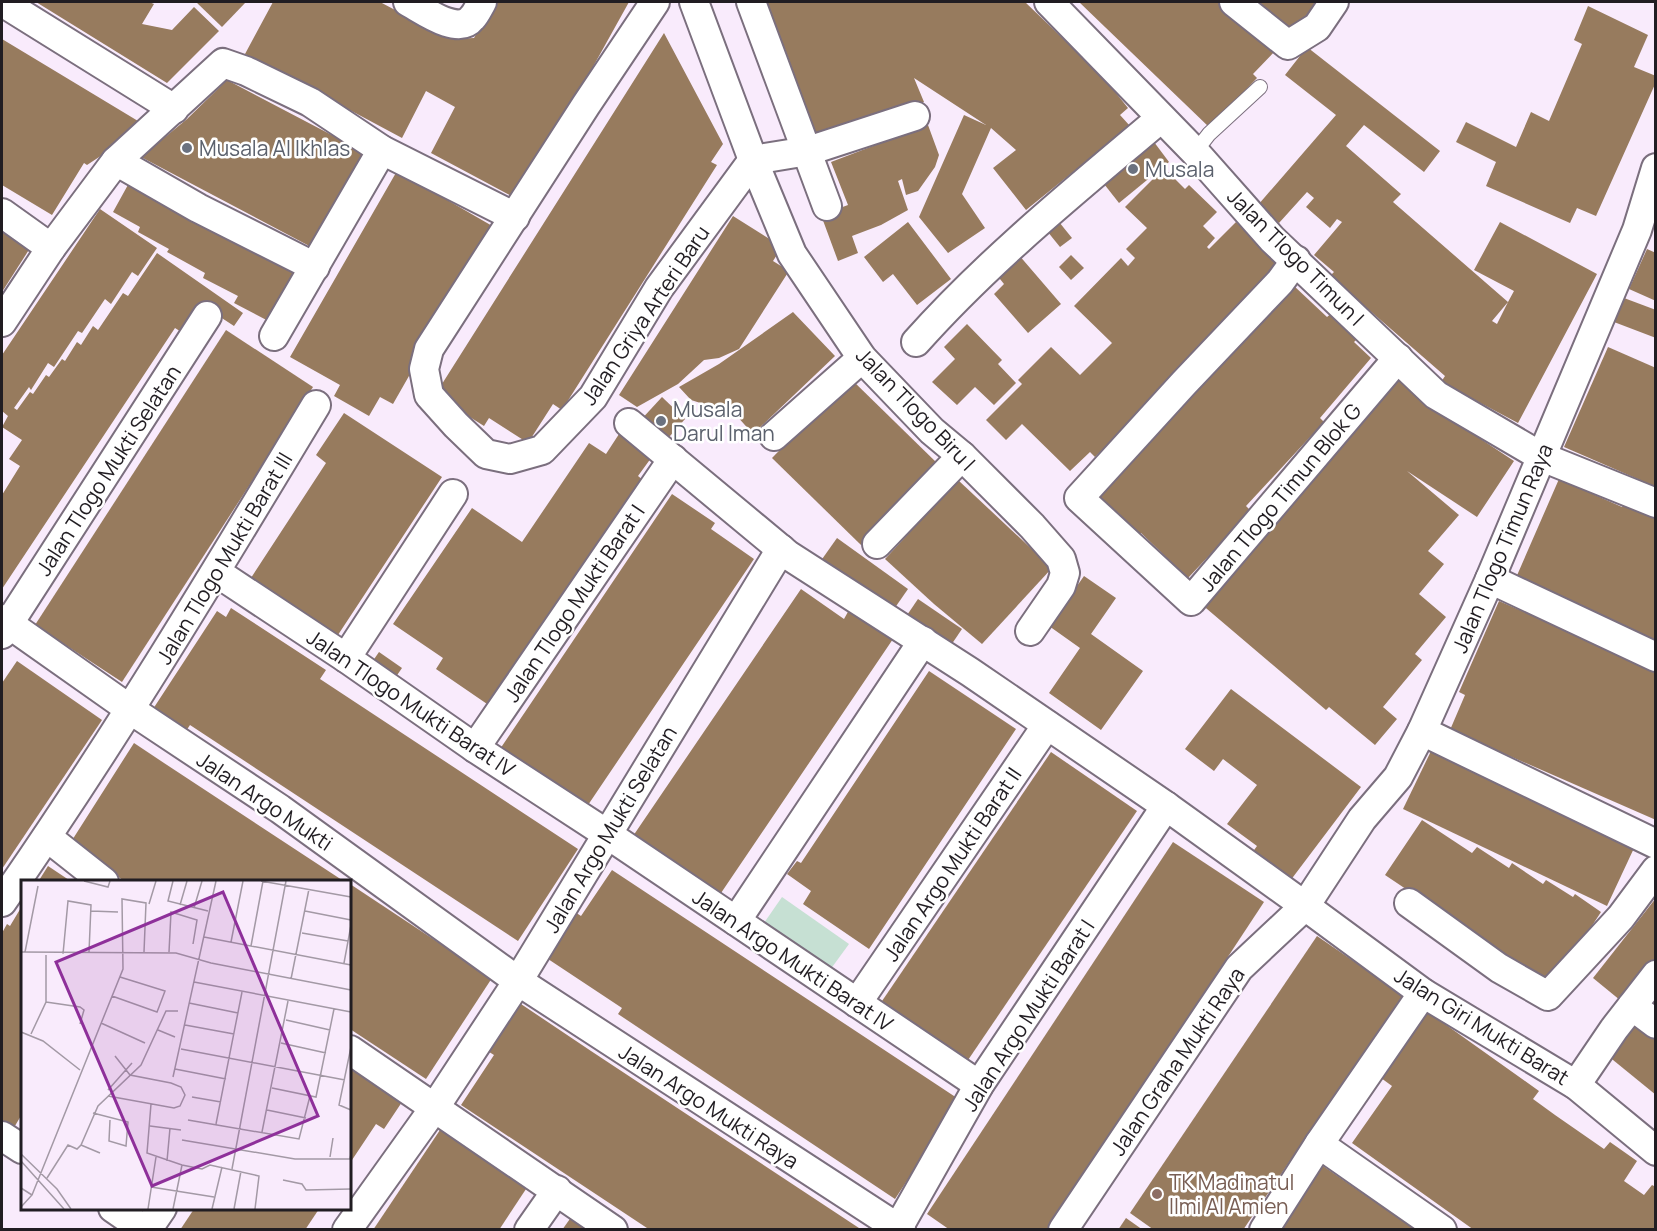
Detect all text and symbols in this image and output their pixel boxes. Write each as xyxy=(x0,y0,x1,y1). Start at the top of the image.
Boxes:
place label: Musala Al Ikhlas xyxy=(199,134,350,162)
marker: Musala Al Ikhlas xyxy=(180,141,194,155)
place label: Musala xyxy=(1145,155,1214,183)
marker: Musala xyxy=(1126,162,1140,176)
street label: Jalan Tlogo Timun I xyxy=(1221,182,1371,332)
street label: Jalan Griya Arteri Baru xyxy=(574,220,716,410)
street label: Jalan Tlogo Biru I xyxy=(850,342,982,476)
street label: Jalan Tlogo Mukti Selatan xyxy=(29,359,187,581)
place label: Musala Darul Iman xyxy=(673,395,775,447)
street label: Jalan Tlogo Timun Blok G xyxy=(1193,397,1367,597)
marker: Musala Darul Iman xyxy=(654,414,668,428)
street label: Jalan Tlogo Timun Raya xyxy=(1445,439,1559,657)
street label: Jalan Tlogo Mukti Barat III xyxy=(150,447,298,669)
street label: Jalan Tlogo Mukti Barat I xyxy=(497,499,651,707)
street label: Jalan Tlogo Mukti Barat IV xyxy=(302,623,521,783)
street label: Jalan Argo Mukti Selatan xyxy=(537,720,683,938)
street label: Jalan Argo Mukti xyxy=(192,745,338,857)
street label: Jalan Argo Mukti Barat II xyxy=(877,762,1027,966)
inset map xyxy=(21,880,351,1210)
street label: Jalan Argo Mukti Barat IV xyxy=(687,882,899,1038)
street label: Jalan Argo Mukti Barat I xyxy=(956,914,1100,1116)
street label: Jalan Graha Mukti Raya xyxy=(1104,961,1250,1161)
street label: Jalan Giri Mukti Barat xyxy=(1389,961,1575,1091)
street label: Jalan Argo Mukti Raya xyxy=(614,1037,804,1175)
place label: TK Madinatul Ilmi Al Amien xyxy=(1169,1168,1294,1220)
marker: TK Madinatul Ilmi Al Amien xyxy=(1150,1187,1164,1201)

